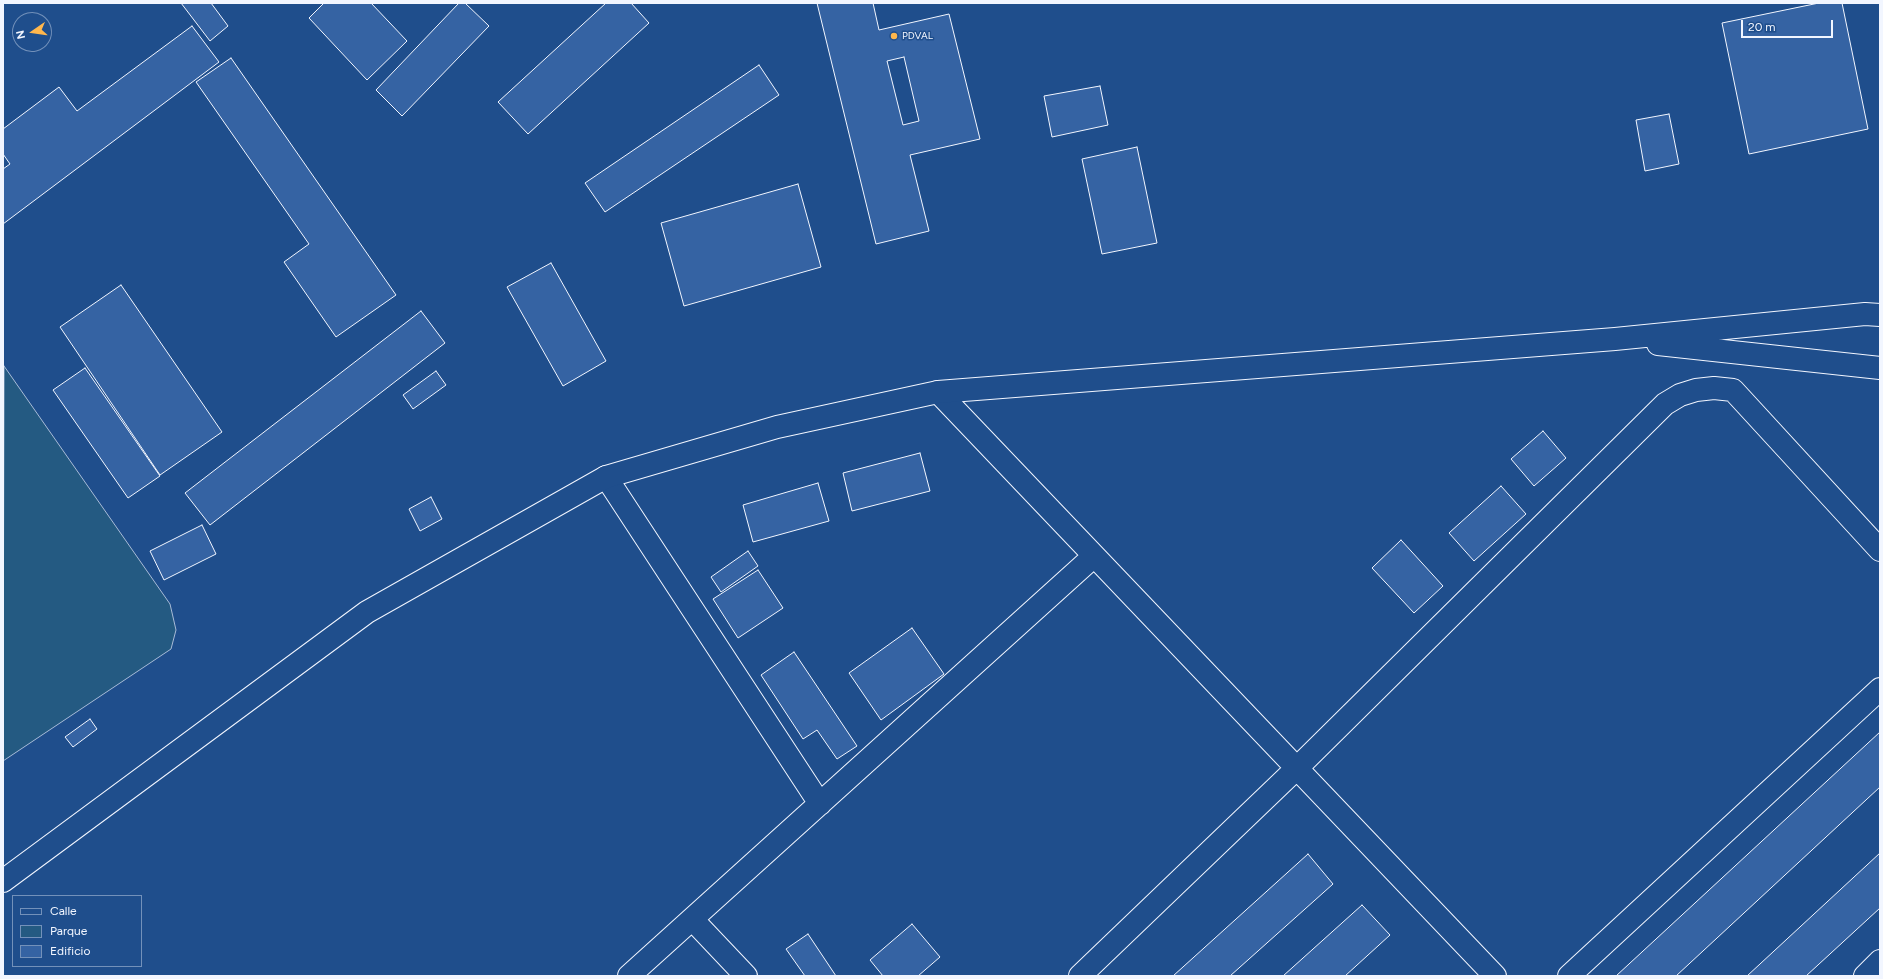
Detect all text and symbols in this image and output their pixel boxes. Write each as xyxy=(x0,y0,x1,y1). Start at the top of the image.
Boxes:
north arrow xyxy=(12,12,52,52)
scale bar xyxy=(1743,12,1835,38)
text: 20 m xyxy=(1748,20,1776,34)
text: N xyxy=(14,29,28,40)
place label: PDVAL xyxy=(902,30,933,42)
marker: PDVAL xyxy=(889,31,899,41)
legend xyxy=(12,895,142,967)
text: Calle xyxy=(50,904,77,918)
text: Parque xyxy=(50,924,87,938)
text: Edificio xyxy=(50,944,90,958)

